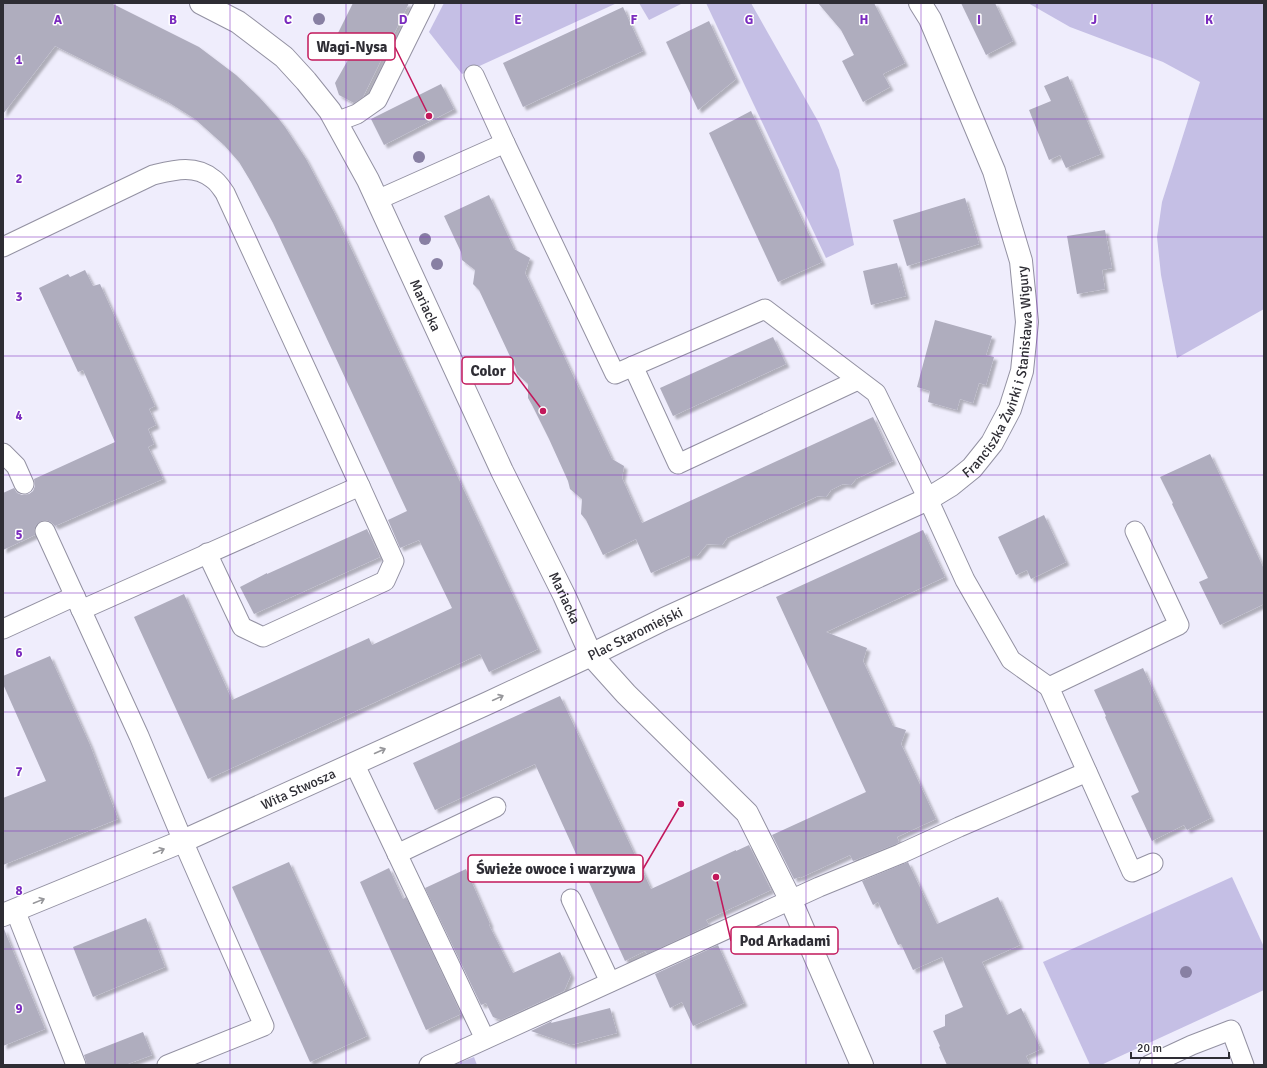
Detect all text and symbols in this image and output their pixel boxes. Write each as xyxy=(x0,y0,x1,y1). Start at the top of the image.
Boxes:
text: A xyxy=(54,12,63,28)
text: B xyxy=(169,12,177,28)
text: C xyxy=(284,12,292,28)
text: D xyxy=(399,12,408,28)
text: E xyxy=(514,12,522,28)
text: F xyxy=(631,12,638,28)
text: G xyxy=(745,12,753,28)
text: H xyxy=(860,12,868,28)
text: I xyxy=(977,12,981,28)
text: J xyxy=(1091,12,1097,28)
text: K xyxy=(1205,12,1213,28)
callout: Wagi-Nysa xyxy=(308,33,395,60)
text: Wagi-Nysa xyxy=(316,38,388,56)
text: 1 xyxy=(15,52,23,68)
text: 2 xyxy=(15,171,23,187)
street label: Franciszka Żwirki i Stanisława Wigury xyxy=(958,265,1036,481)
street label: Mariacka xyxy=(406,276,445,334)
text: 3 xyxy=(15,289,23,305)
callout: Color xyxy=(462,357,513,384)
text: Color xyxy=(470,362,506,380)
text: 4 xyxy=(15,408,23,424)
text: 5 xyxy=(15,527,23,543)
street label: Mariacka xyxy=(545,569,584,626)
street label: Plac Staromiejski xyxy=(585,603,685,664)
text: 6 xyxy=(15,645,23,661)
one-way arrow xyxy=(492,694,504,701)
one-way arrow xyxy=(373,747,385,755)
text: 7 xyxy=(15,764,23,780)
street label: Wita Stwosza xyxy=(258,765,338,813)
one-way arrow xyxy=(153,847,165,854)
callout: Świeże owoce i warzywa xyxy=(468,855,643,882)
text: Świeże owoce i warzywa xyxy=(476,859,636,878)
text: 8 xyxy=(15,883,23,899)
one-way arrow xyxy=(33,896,45,904)
callout: Pod Arkadami xyxy=(731,927,838,954)
text: Pod Arkadami xyxy=(739,932,831,950)
text: 9 xyxy=(15,1001,23,1017)
scale bar xyxy=(1131,1034,1229,1060)
text: 20 m xyxy=(1137,1041,1162,1056)

